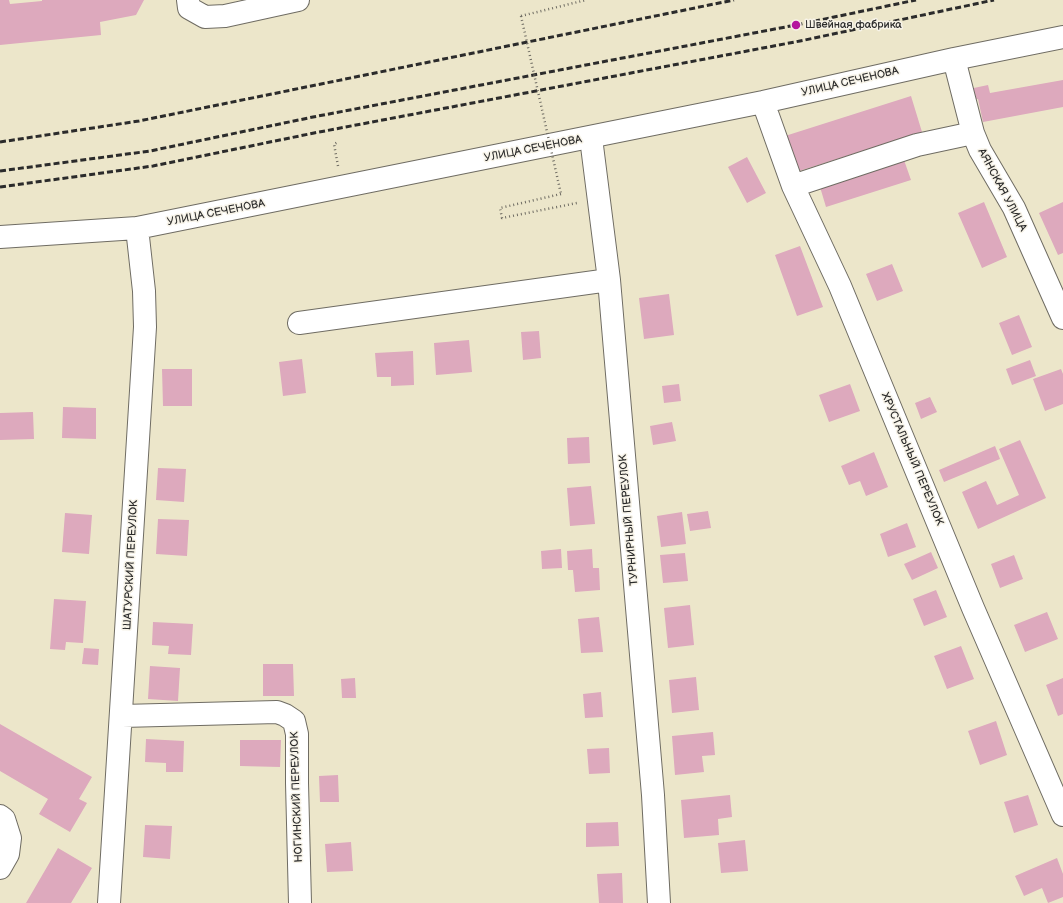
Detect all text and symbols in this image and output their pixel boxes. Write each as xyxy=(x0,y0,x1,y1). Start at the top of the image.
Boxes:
place label: Швейная фабрика xyxy=(805,18,902,32)
marker: Швейная фабрика xyxy=(790,19,802,31)
street label: УЛИЦА СЕЧЕНОВА xyxy=(800,64,900,100)
street label: УЛИЦА СЕЧЕНОВА xyxy=(483,133,583,165)
street label: АЯНСКАЯ УЛИЦА xyxy=(975,146,1029,234)
street label: УЛИЦА СЕЧЕНОВА xyxy=(166,197,266,229)
street label: ХРУСТАЛЬНЫЙ ПЕРЕУЛОК xyxy=(878,391,946,527)
street label: ТУРНИРНЫЙ ПЕРЕУЛОК xyxy=(617,454,641,586)
street label: ШАТУРСКИЙ ПЕРЕУЛОК xyxy=(121,500,141,630)
street label: НОГИНСКИЙ ПЕРЕУЛОК xyxy=(288,731,306,863)

